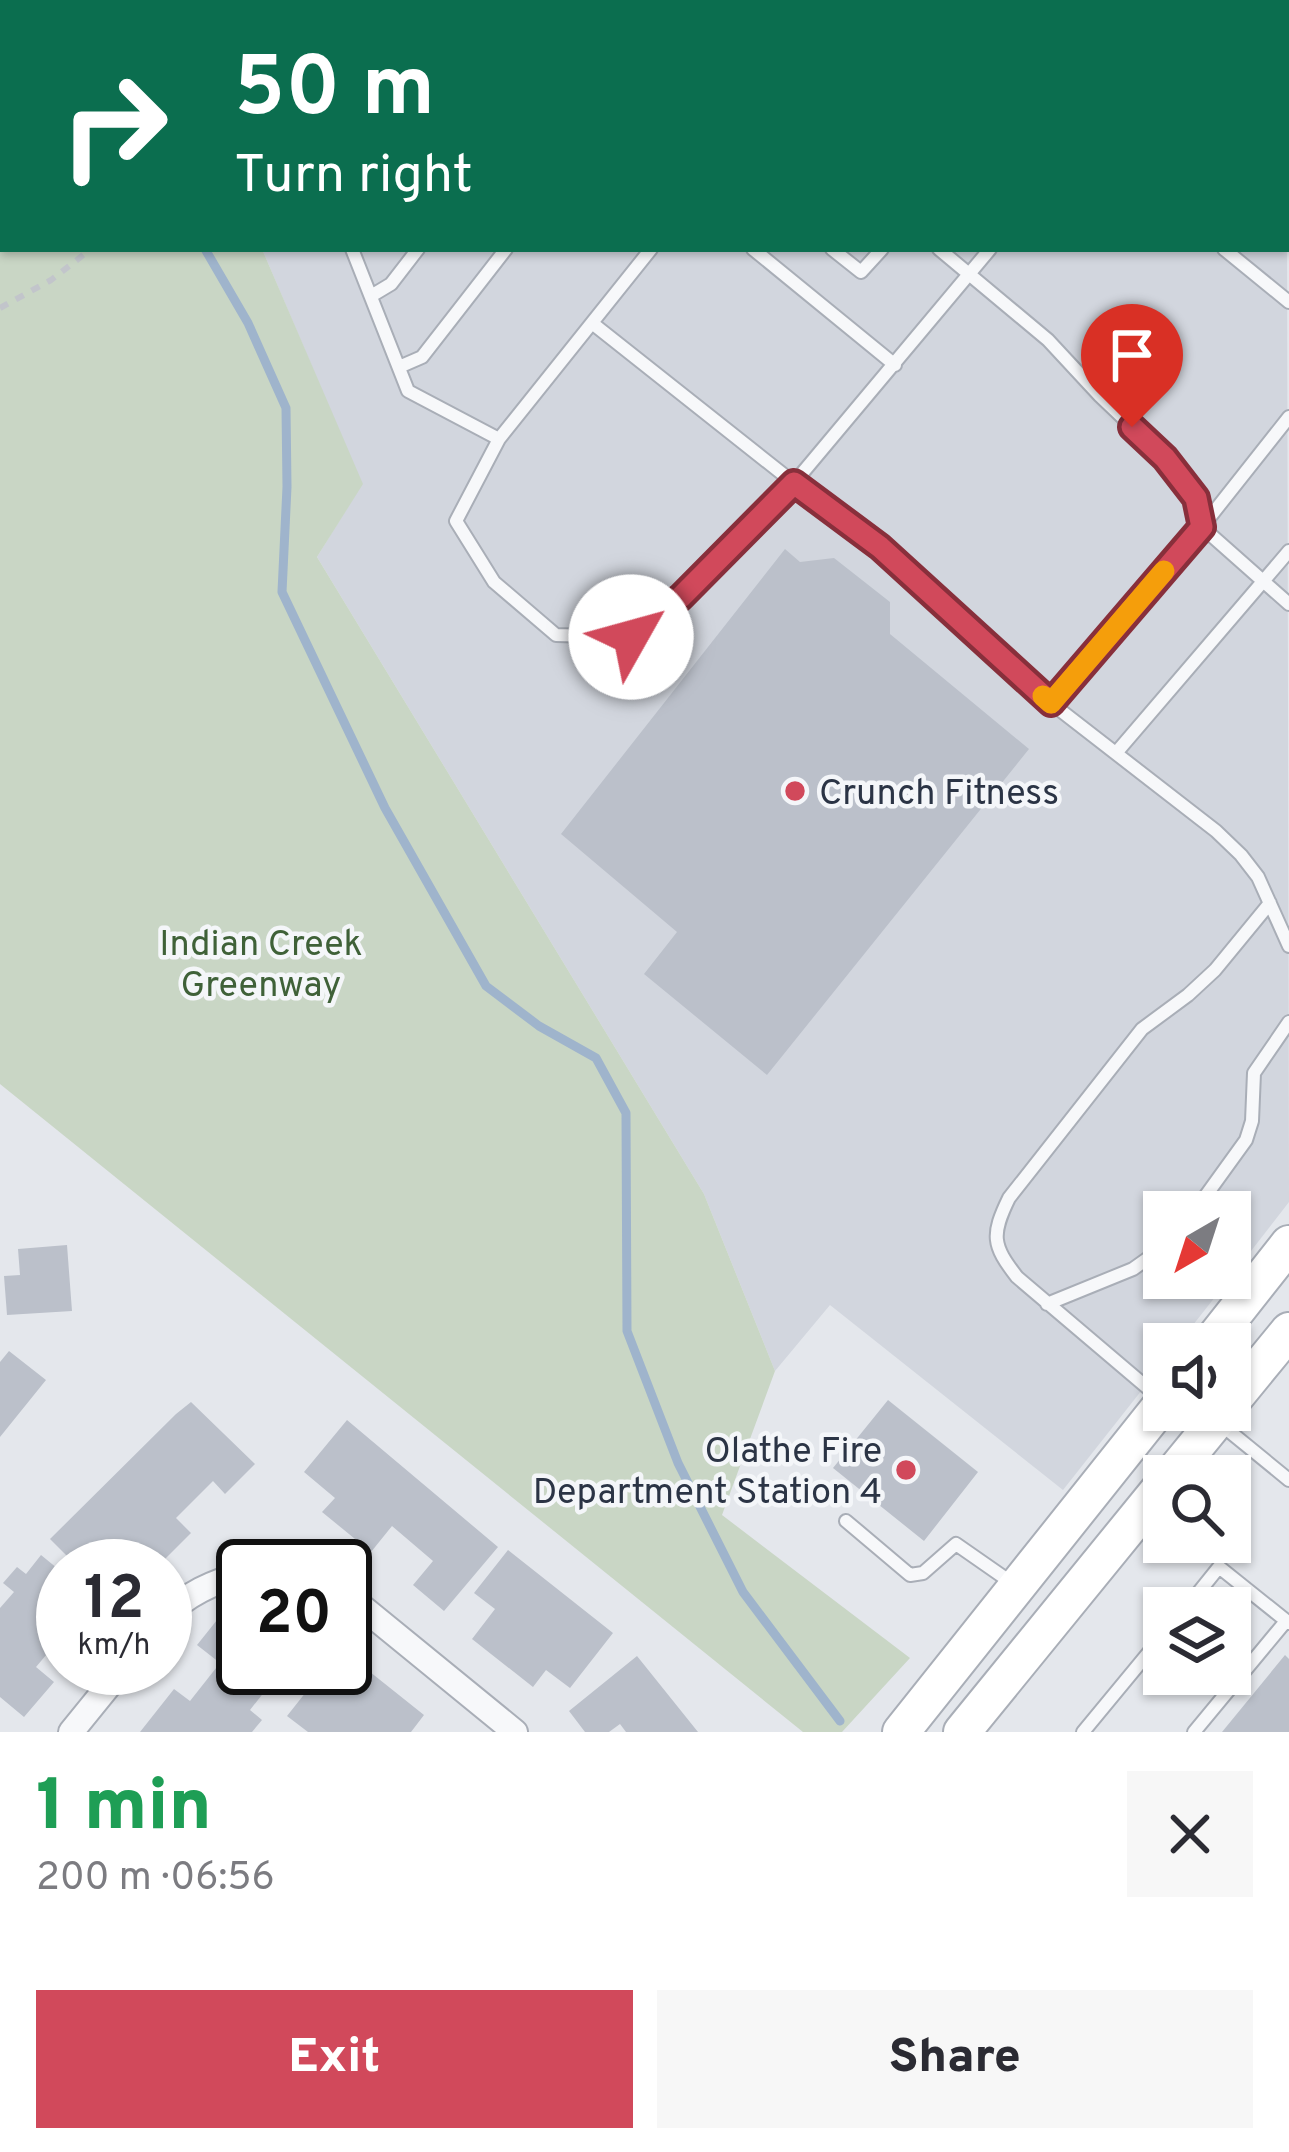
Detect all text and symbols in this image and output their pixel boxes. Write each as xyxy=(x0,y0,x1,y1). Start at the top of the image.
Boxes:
text: 50 m xyxy=(234,39,435,145)
icon: right xyxy=(36,48,192,204)
text: Turn right xyxy=(234,143,473,212)
pin xyxy=(1081,304,1183,427)
icon: arrive xyxy=(1099,322,1165,388)
position arrow xyxy=(568,574,694,700)
place label: Crunch Fitness xyxy=(819,772,1059,818)
marker: Crunch Fitness xyxy=(782,778,808,804)
park label: Indian Creek Greenway xyxy=(159,923,363,1010)
north arrow xyxy=(1143,1191,1251,1299)
map controls xyxy=(1143,1191,1251,1695)
button: sound xyxy=(1143,1323,1251,1431)
place label: Olathe Fire Department Station 4 xyxy=(533,1430,882,1517)
button: search xyxy=(1143,1455,1251,1563)
marker: Olathe Fire Department Station 4 xyxy=(893,1457,919,1483)
speed limit sign: 20 xyxy=(216,1539,372,1695)
text: 12 xyxy=(84,1564,144,1640)
button: layers xyxy=(1143,1587,1251,1695)
text: km/h xyxy=(78,1628,150,1665)
text: 1 min xyxy=(36,1764,212,1856)
button: close xyxy=(1127,1771,1253,1897)
text: 200 m · 06:56 xyxy=(36,1855,275,1904)
button: Exit xyxy=(36,1990,633,2128)
button: Share xyxy=(657,1990,1253,2128)

